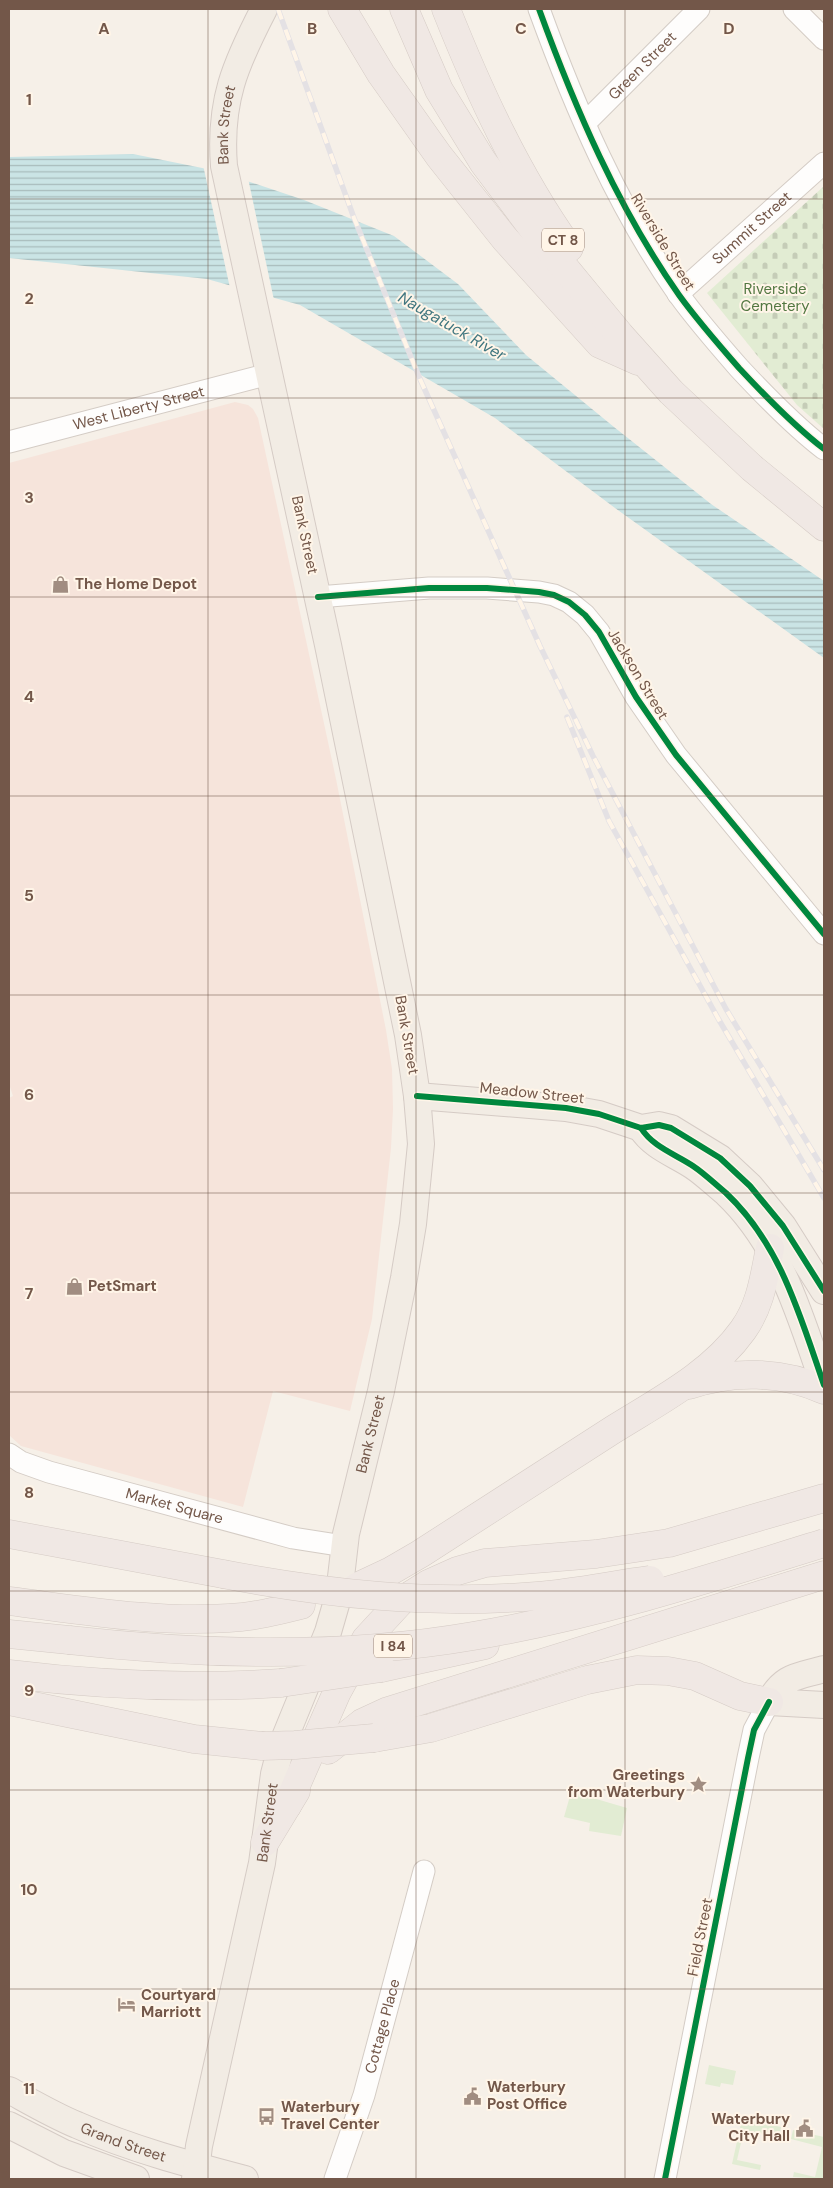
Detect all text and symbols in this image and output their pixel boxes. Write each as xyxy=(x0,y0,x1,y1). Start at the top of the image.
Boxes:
text: A xyxy=(98,18,110,39)
text: B xyxy=(307,18,317,39)
text: C xyxy=(515,18,527,39)
text: D xyxy=(723,18,735,39)
street label: Green Street xyxy=(604,27,681,104)
street label: Bank Street xyxy=(213,83,241,165)
text: 1 xyxy=(26,89,32,110)
street label: Summit Street xyxy=(708,187,796,269)
street label: Riverside Street xyxy=(626,190,700,294)
road number: CT 8 xyxy=(542,228,584,252)
park label: Riverside Cemetery xyxy=(741,279,810,316)
water label: Naugatuck River xyxy=(394,287,511,366)
text: 2 xyxy=(24,288,34,309)
street label: West Liberty Street xyxy=(71,381,207,435)
text: 3 xyxy=(24,487,34,508)
street label: Bank Street xyxy=(287,494,323,576)
shop icon: The Home Depot xyxy=(51,574,71,594)
place label: The Home Depot xyxy=(75,574,197,594)
street label: Jackson Street xyxy=(603,625,673,723)
text: 4 xyxy=(24,686,34,707)
text: 5 xyxy=(24,885,34,906)
street label: Bank Street xyxy=(390,994,424,1076)
street label: Meadow Street xyxy=(479,1078,585,1108)
text: 6 xyxy=(24,1084,34,1105)
shop icon: PetSmart xyxy=(64,1276,84,1296)
place label: PetSmart xyxy=(88,1276,157,1296)
text: 7 xyxy=(25,1283,34,1304)
street label: Bank Street xyxy=(351,1393,390,1475)
text: 8 xyxy=(24,1482,34,1503)
street label: Market Square xyxy=(123,1483,225,1529)
road number: I 84 xyxy=(374,1634,412,1658)
text: 9 xyxy=(24,1680,34,1701)
place label: Greetings from Waterbury xyxy=(568,1765,685,1802)
place icon: Greetings from Waterbury xyxy=(689,1774,709,1794)
street label: Bank Street xyxy=(252,1781,283,1863)
text: 10 xyxy=(20,1879,38,1900)
street label: Field Street xyxy=(683,1896,717,1978)
street label: Cottage Place xyxy=(360,1977,405,2076)
place label: Courtyard Marriott xyxy=(141,1985,216,2022)
hotel icon: Courtyard Marriott xyxy=(117,1994,137,2014)
place label: Waterbury Post Office xyxy=(487,2077,567,2114)
text: 11 xyxy=(23,2078,35,2099)
public building icon: Waterbury Post Office xyxy=(463,2086,483,2106)
place label: Waterbury Travel Center xyxy=(281,2097,379,2134)
bus stop icon: Waterbury Travel Center xyxy=(257,2106,277,2126)
place label: Waterbury City Hall xyxy=(711,2109,790,2146)
street label: Grand Street xyxy=(77,2118,169,2167)
public building icon: Waterbury City Hall xyxy=(794,2118,814,2138)

